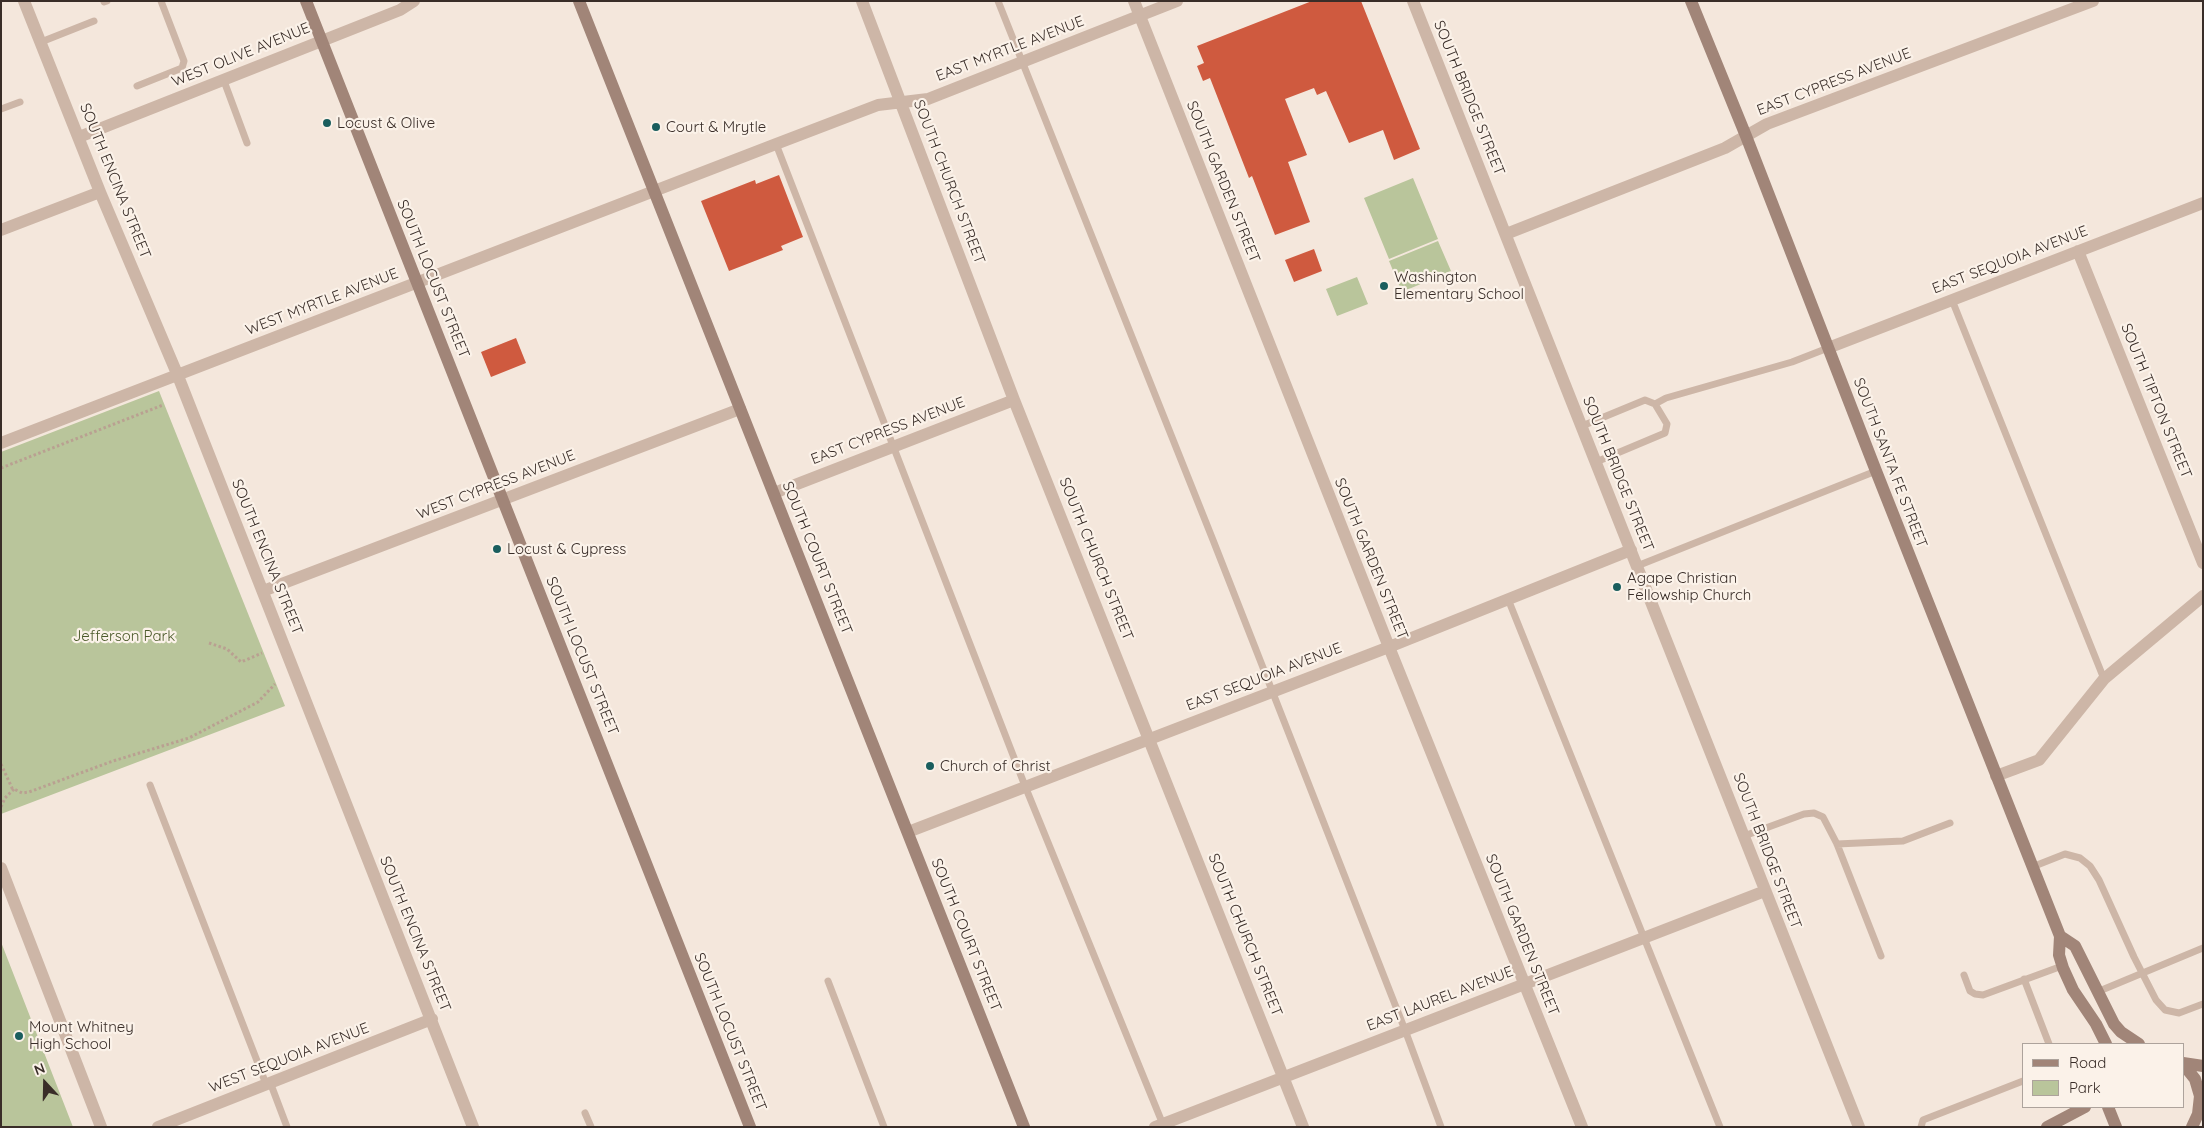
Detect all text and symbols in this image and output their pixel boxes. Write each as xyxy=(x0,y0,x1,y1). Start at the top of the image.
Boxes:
street label: EAST MYRTLE AVENUE xyxy=(933,12,1087,86)
street label: SOUTH BRIDGE STREET xyxy=(1430,18,1508,178)
street label: WEST OLIVE AVENUE xyxy=(169,19,313,91)
street label: EAST CYPRESS AVENUE xyxy=(1754,44,1914,120)
street label: SOUTH CHURCH STREET xyxy=(909,98,989,266)
street label: SOUTH GARDEN STREET xyxy=(1182,99,1264,265)
street label: SOUTH ENCINA STREET xyxy=(76,101,154,261)
place label: Locust & Olive xyxy=(337,114,435,132)
marker: Locust & Olive xyxy=(321,117,333,129)
place label: Court & Mrytle xyxy=(666,118,766,136)
marker: Court & Mrytle xyxy=(650,121,662,133)
street label: SOUTH LOCUST STREET xyxy=(393,197,473,361)
street label: EAST SEQUOIA AVENUE xyxy=(1930,222,2090,298)
street label: WEST MYRTLE AVENUE xyxy=(243,265,401,339)
place label: Washington Elementary School xyxy=(1394,268,1524,303)
marker: Washington Elementary School xyxy=(1378,280,1390,292)
street label: SOUTH TIPTON STREET xyxy=(2117,321,2195,481)
street label: SOUTH SANTA FE STREET xyxy=(1849,376,1931,550)
street label: EAST CYPRESS AVENUE xyxy=(808,393,968,469)
street label: SOUTH BRIDGE STREET xyxy=(1579,394,1657,554)
street label: WEST CYPRESS AVENUE xyxy=(414,446,578,524)
street label: SOUTH CHURCH STREET xyxy=(1055,475,1137,643)
street label: SOUTH GARDEN STREET xyxy=(1330,476,1412,642)
street label: SOUTH ENCINA STREET xyxy=(228,477,306,637)
street label: SOUTH COURT STREET xyxy=(778,479,856,637)
place label: Locust & Cypress xyxy=(507,540,626,558)
marker: Locust & Cypress xyxy=(491,543,503,555)
place label: Agape Christian Fellowship Church xyxy=(1627,569,1751,604)
street label: SOUTH LOCUST STREET xyxy=(542,574,622,738)
marker: Agape Christian Fellowship Church xyxy=(1611,581,1623,593)
park label: Jefferson Park xyxy=(73,627,175,645)
street label: EAST SEQUOIA AVENUE xyxy=(1184,639,1344,715)
place label: Church of Christ xyxy=(940,757,1051,775)
marker: Church of Christ xyxy=(924,760,936,772)
street label: SOUTH BRIDGE STREET xyxy=(1729,770,1805,932)
street label: SOUTH CHURCH STREET xyxy=(1204,851,1286,1019)
street label: SOUTH GARDEN STREET xyxy=(1481,852,1563,1018)
street label: SOUTH ENCINA STREET xyxy=(376,854,454,1014)
street label: SOUTH COURT STREET xyxy=(927,856,1005,1014)
street label: SOUTH LOCUST STREET xyxy=(690,950,770,1114)
street label: EAST LAUREL AVENUE xyxy=(1364,963,1516,1035)
place label: Mount Whitney High School xyxy=(29,1018,134,1053)
street label: WEST SEQUOIA AVENUE xyxy=(206,1019,372,1097)
marker: Mount Whitney High School xyxy=(13,1030,25,1042)
legend xyxy=(2022,1043,2184,1108)
text: Road xyxy=(2069,1053,2106,1072)
north arrow xyxy=(20,1058,70,1108)
text: N xyxy=(32,1059,48,1079)
text: Park xyxy=(2069,1078,2101,1097)

